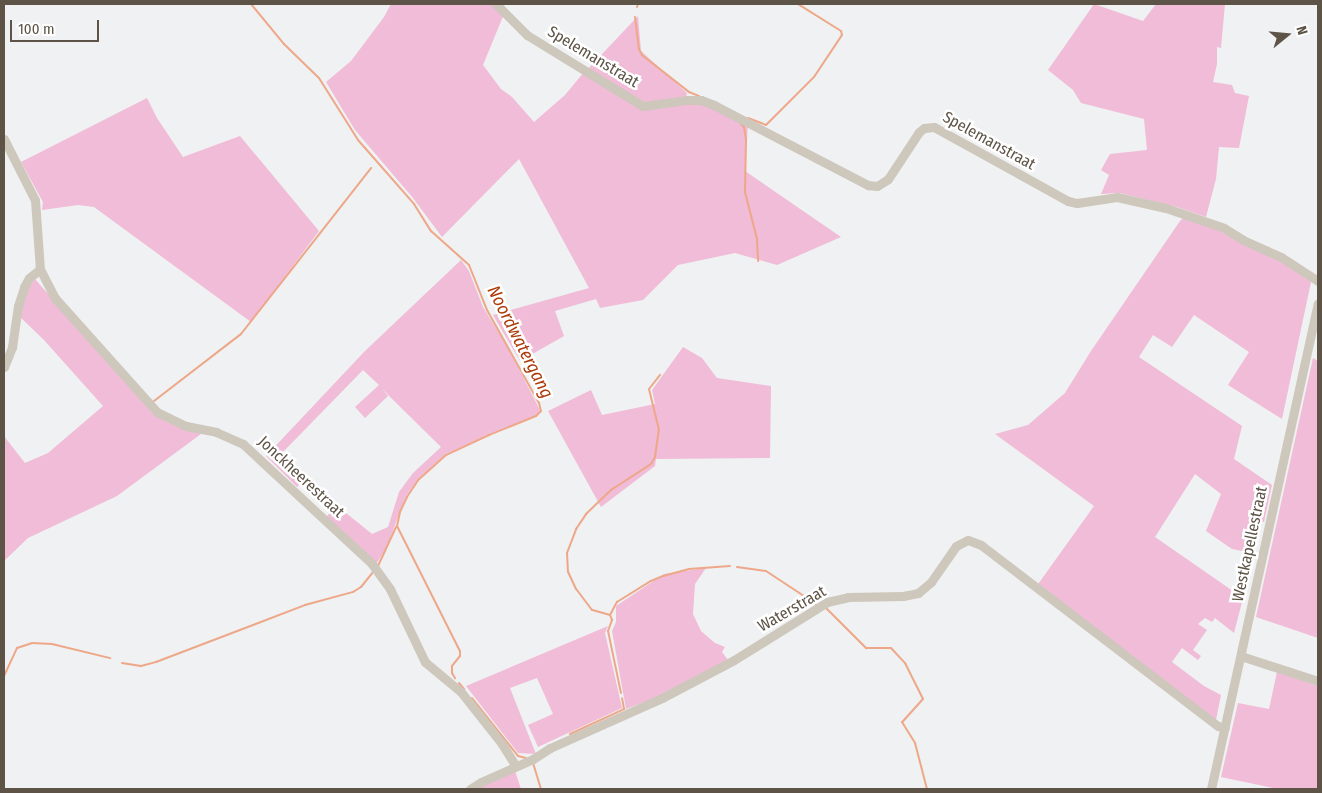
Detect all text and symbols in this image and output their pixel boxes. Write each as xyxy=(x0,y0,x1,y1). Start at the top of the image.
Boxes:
scale bar xyxy=(12,10,101,42)
north arrow xyxy=(1262,10,1312,60)
text: 100 m xyxy=(18,20,55,38)
street label: Spelemanstraat xyxy=(544,22,642,92)
text: N xyxy=(1292,24,1311,37)
street label: Spelemanstraat xyxy=(939,108,1039,174)
water label: Noordwatergang xyxy=(482,282,558,402)
street label: Jonckheerestraat xyxy=(254,432,348,522)
street label: Westkapellestraat xyxy=(1228,485,1272,603)
street label: Waterstraat xyxy=(754,582,830,636)

